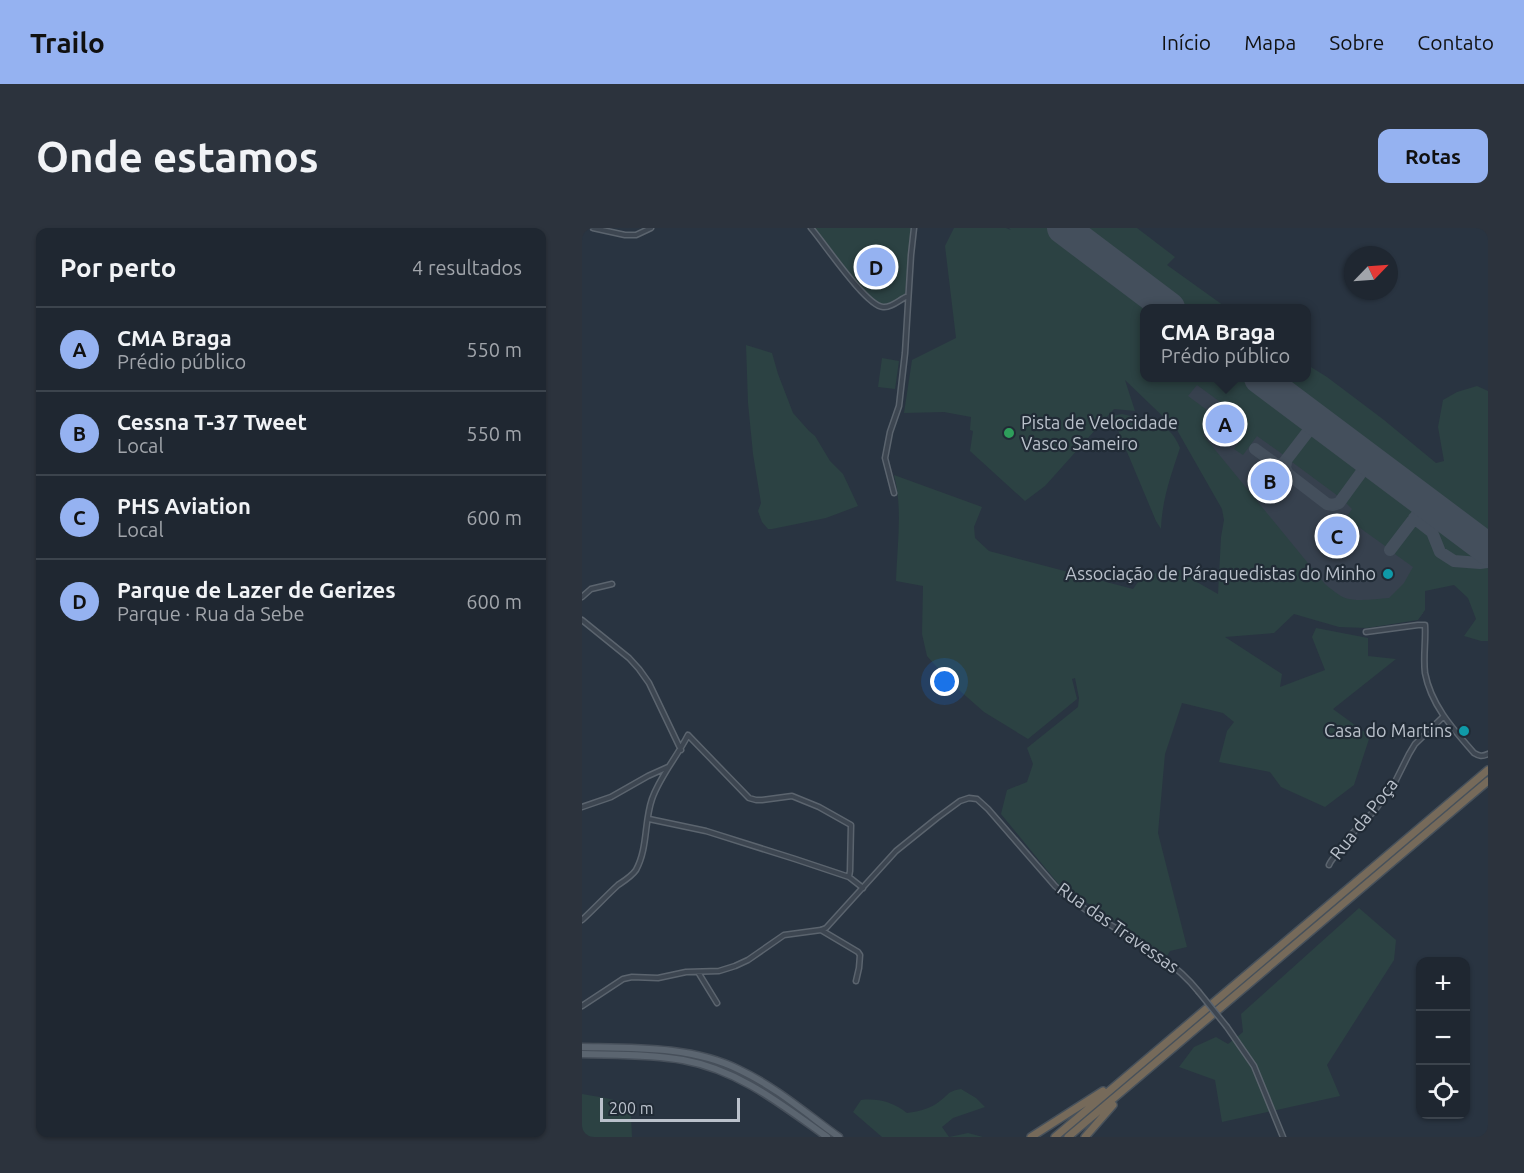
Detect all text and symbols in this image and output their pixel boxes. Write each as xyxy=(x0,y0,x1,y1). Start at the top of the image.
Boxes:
text: Trailo xyxy=(30,27,105,58)
text: Início xyxy=(1162,30,1211,54)
text: Mapa xyxy=(1244,30,1296,54)
text: Sobre xyxy=(1329,30,1384,54)
text: Contato xyxy=(1417,30,1494,54)
button: Rotas xyxy=(1378,129,1488,183)
text: Onde estamos xyxy=(36,133,319,180)
pin: D xyxy=(856,244,896,290)
north arrow xyxy=(1344,246,1398,300)
text: Por perto xyxy=(60,253,176,282)
text: 4 resultados xyxy=(412,256,522,279)
popup xyxy=(1140,304,1311,382)
text: CMA Braga xyxy=(1161,319,1276,344)
text: CMA Braga xyxy=(117,325,232,350)
text: A xyxy=(72,338,87,361)
text: 550 m xyxy=(466,338,522,361)
text: Prédio público xyxy=(1161,344,1290,367)
text: Prédio público xyxy=(117,350,246,373)
pin: A xyxy=(1206,402,1244,446)
text: Cessna T-37 Tweet xyxy=(117,409,307,434)
place label: Pista de Velocidade Vasco Sameiro xyxy=(1021,412,1178,453)
text: B xyxy=(73,422,86,445)
text: 550 m xyxy=(466,422,522,445)
marker: Pista de Velocidade Vasco Sameiro xyxy=(1002,426,1016,440)
text: Local xyxy=(117,434,164,457)
pin: B xyxy=(1250,458,1290,504)
text: PHS Aviation xyxy=(117,493,251,518)
text: C xyxy=(73,506,86,529)
text: 600 m xyxy=(466,506,522,529)
pin: C xyxy=(1318,514,1356,558)
text: Local xyxy=(117,518,164,541)
place label: Associação de Páraquedistas do Minho xyxy=(1065,563,1376,583)
marker: Associação de Páraquedistas do Minho xyxy=(1381,567,1395,581)
text: Parque de Lazer de Gerizes xyxy=(117,577,396,602)
text: D xyxy=(72,590,87,613)
text: 600 m xyxy=(466,590,522,613)
text: Parque · Rua da Sebe xyxy=(117,602,304,625)
your location xyxy=(930,667,959,696)
place label: Casa do Martins xyxy=(1324,720,1452,740)
marker: Casa do Martins xyxy=(1457,724,1471,738)
street label: Rua da Poça xyxy=(1325,774,1401,863)
street label: Rua das Travessas xyxy=(1054,878,1183,977)
map controls xyxy=(1416,957,1470,1119)
button: + xyxy=(1416,957,1470,1011)
button: − xyxy=(1416,1011,1470,1065)
button: locate xyxy=(1416,1065,1470,1119)
scale bar xyxy=(600,1095,740,1122)
text: 200 m xyxy=(609,1099,654,1117)

